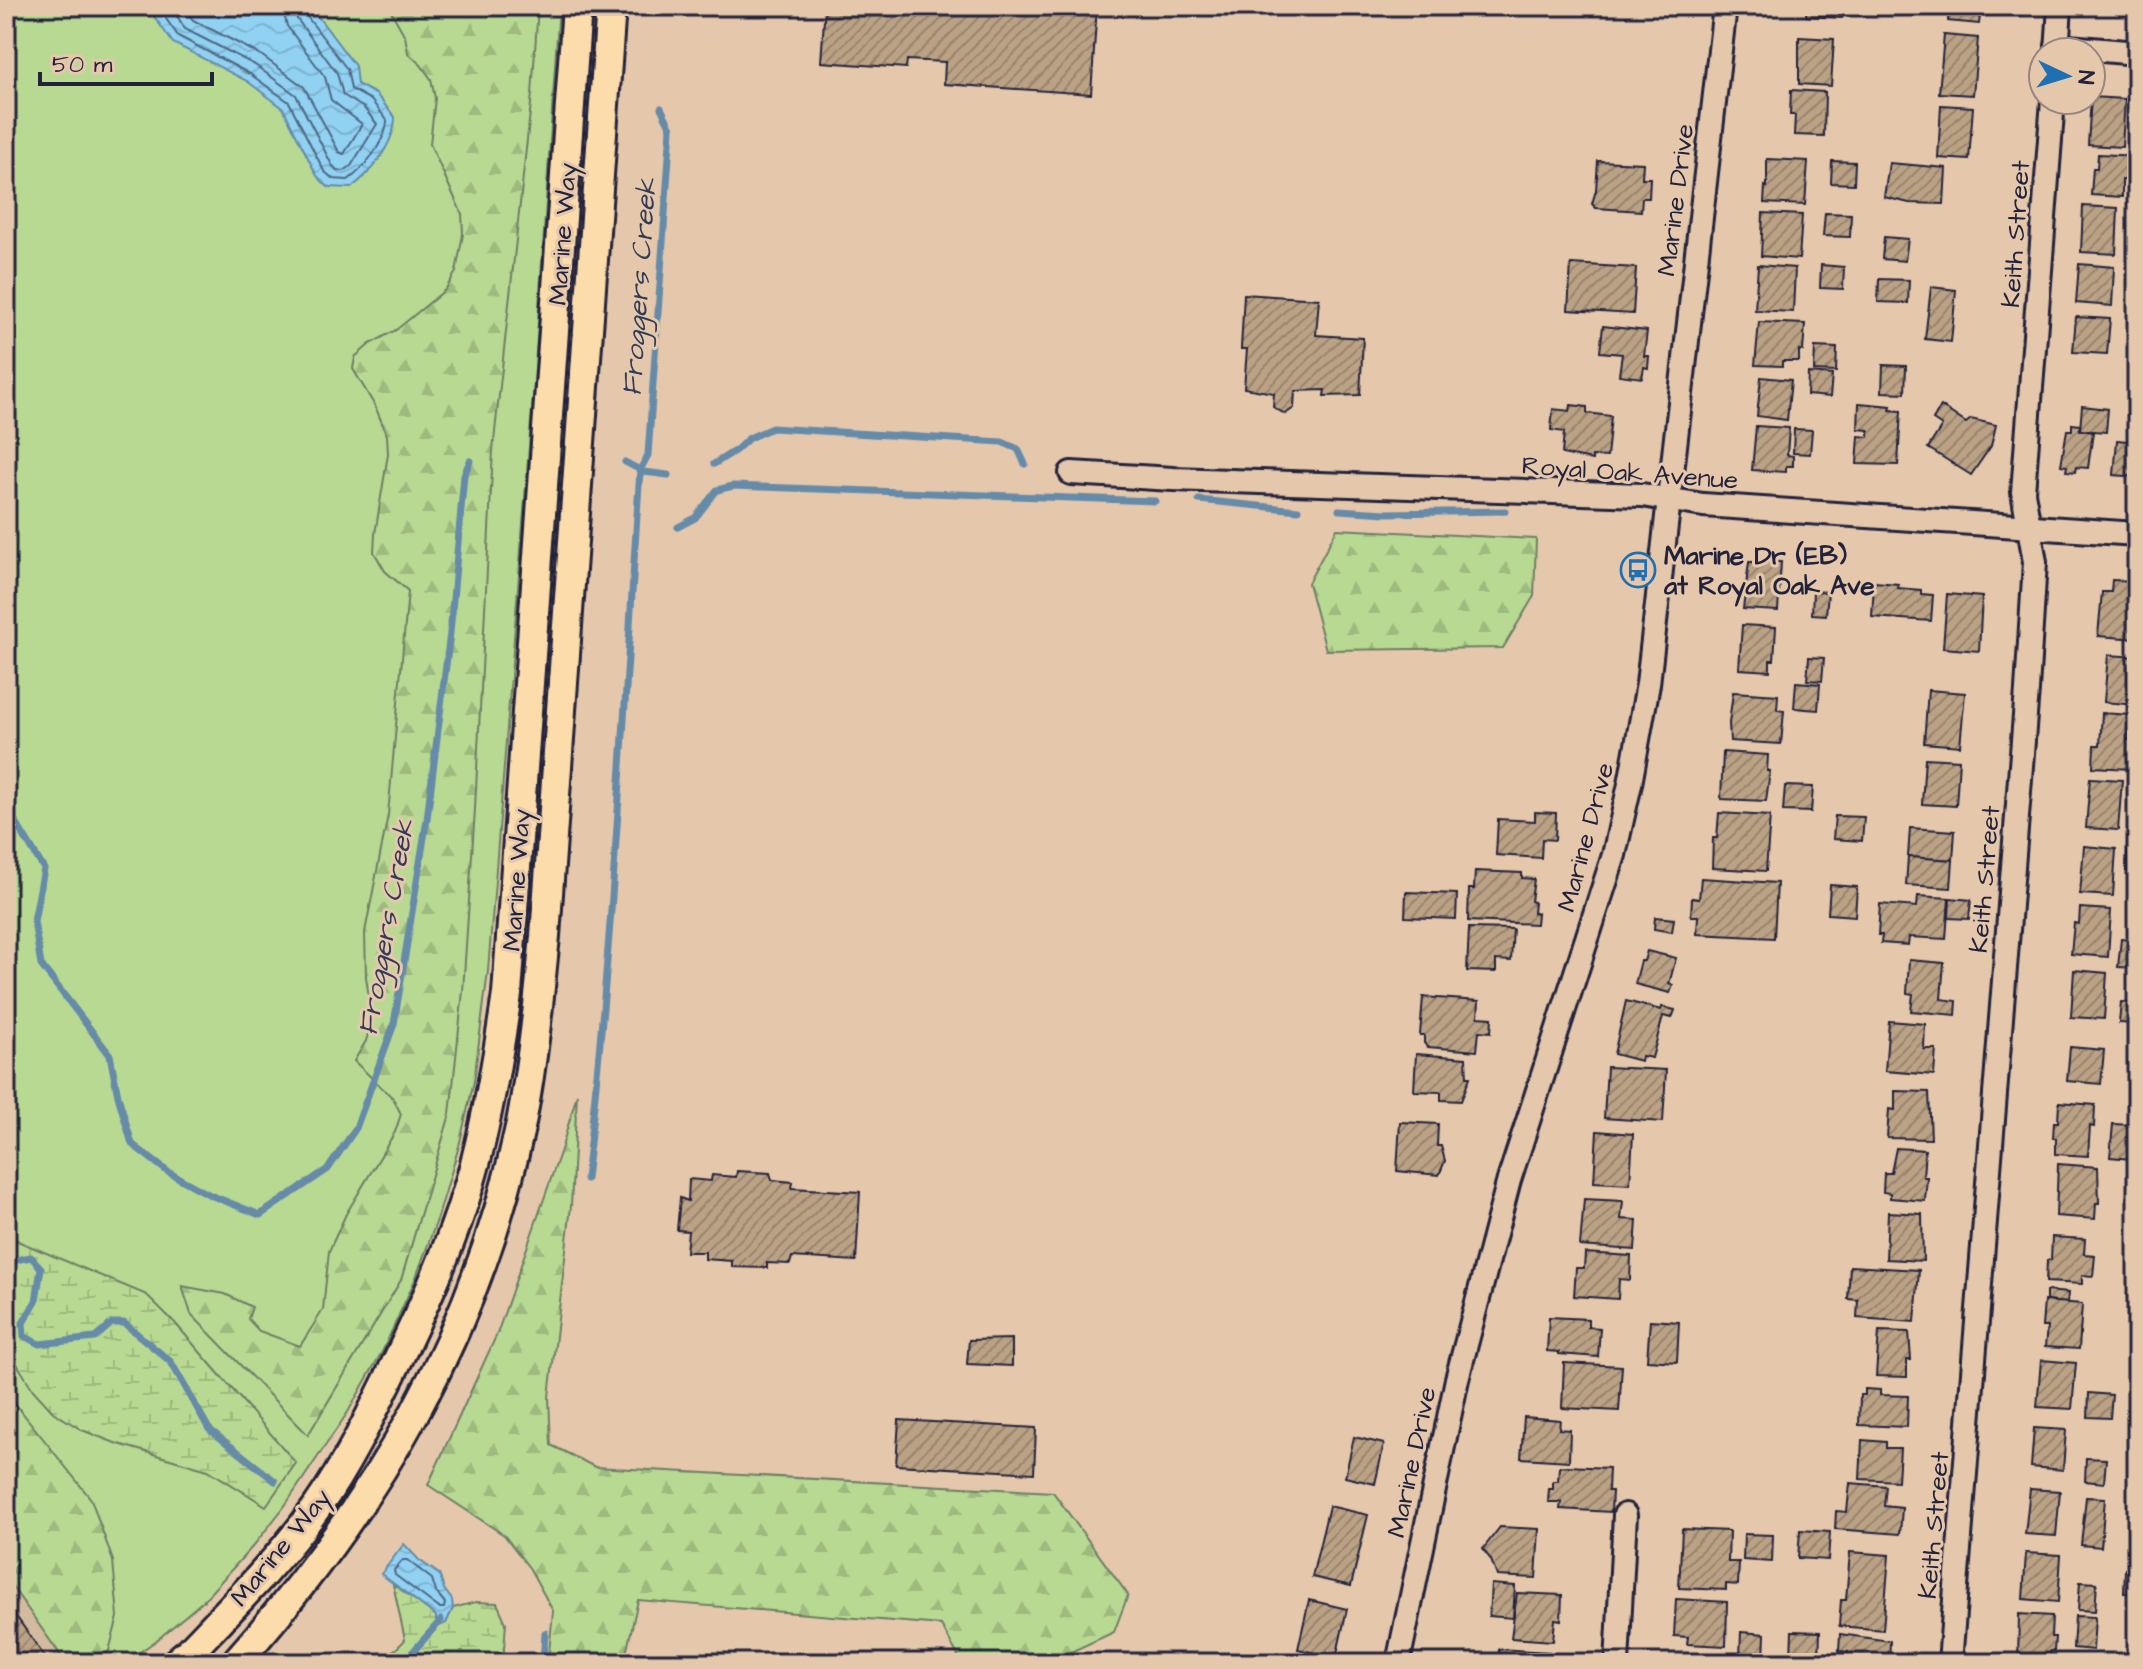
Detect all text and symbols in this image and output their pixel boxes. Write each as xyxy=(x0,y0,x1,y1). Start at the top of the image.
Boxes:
scale bar xyxy=(40,36,212,86)
north arrow xyxy=(2027,36,2107,116)
text: 50 m xyxy=(52,48,113,82)
text: N xyxy=(2069,69,2101,85)
street label: Marine Drive xyxy=(1649,122,1703,278)
street label: Keith Street xyxy=(1993,159,2039,309)
street label: Marine Way xyxy=(540,162,588,307)
water label: Froggers Creek xyxy=(612,176,668,397)
street label: Royal Oak Avenue xyxy=(1520,447,1739,501)
place label: Marine Dr (EB) at Royal Oak Ave xyxy=(1663,538,1875,607)
bus stop icon: Marine Dr (EB) at Royal Oak Ave xyxy=(1619,551,1657,589)
street label: Marine Drive xyxy=(1549,759,1623,916)
street label: Keith Street xyxy=(1961,803,2009,954)
street label: Marine Way xyxy=(494,808,542,953)
water label: Froggers Creek xyxy=(348,816,426,1038)
street label: Marine Drive xyxy=(1378,1384,1446,1541)
street label: Keith Street xyxy=(1910,1449,1958,1600)
street label: Marine Way xyxy=(222,1481,341,1616)

